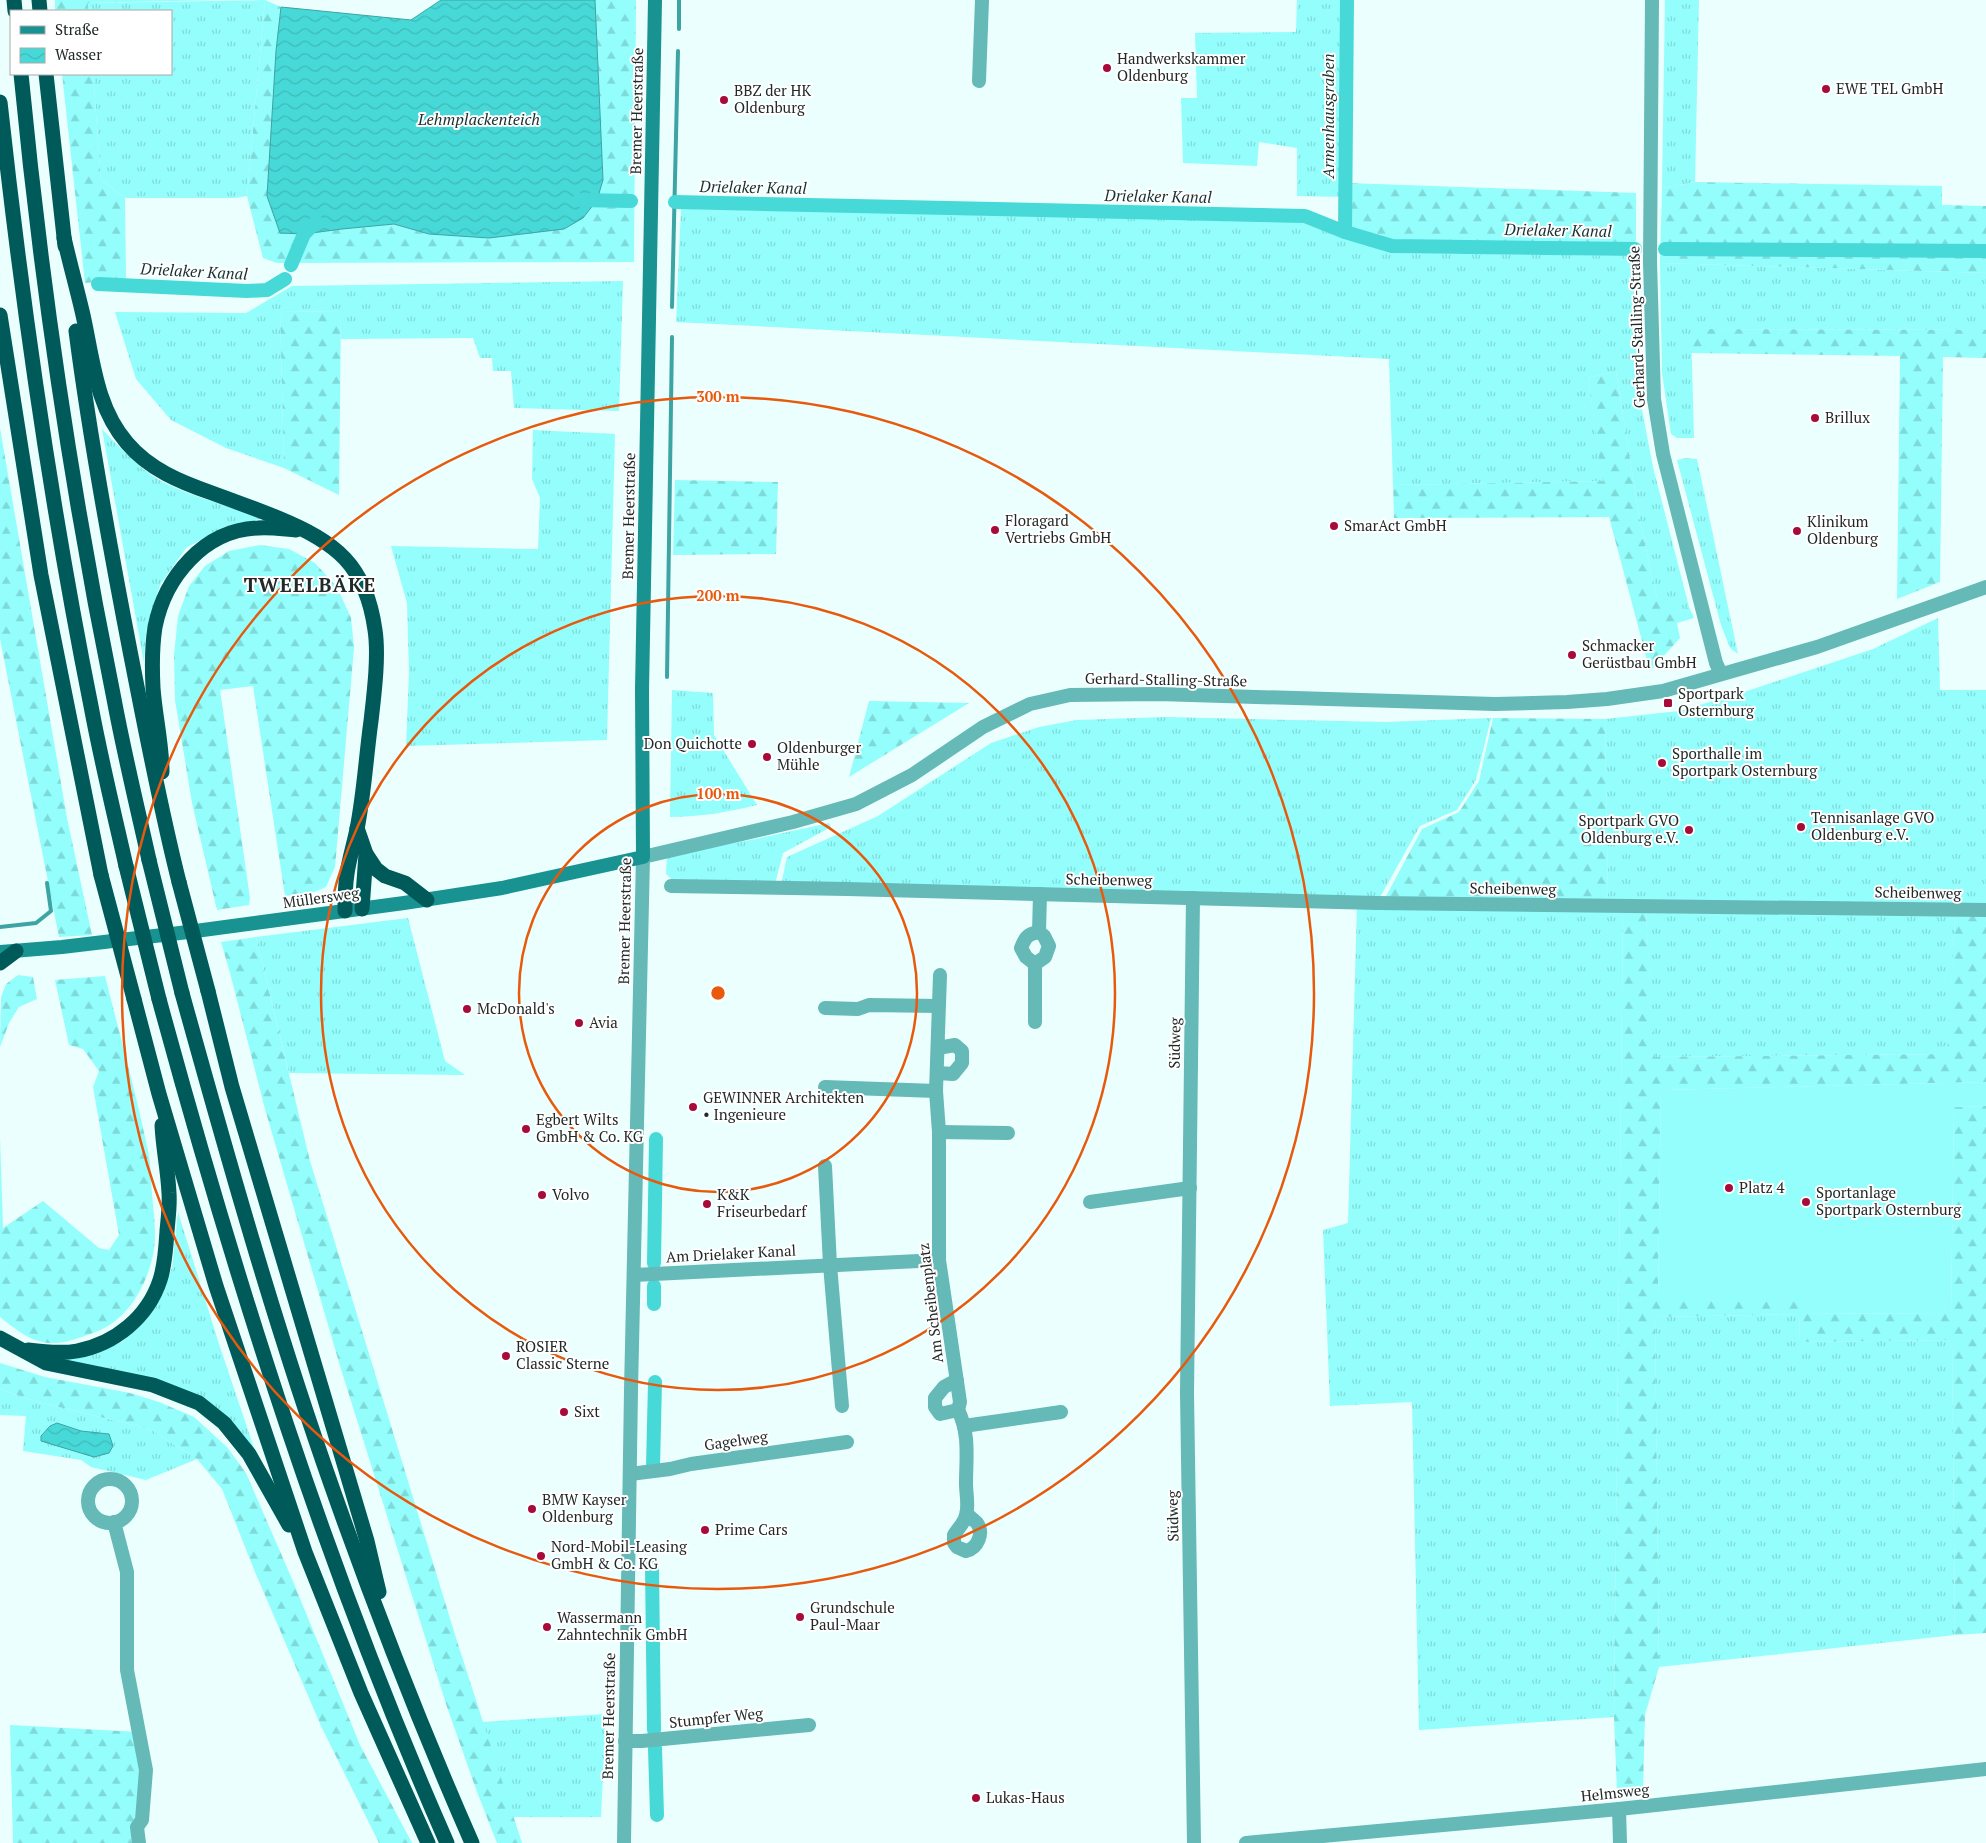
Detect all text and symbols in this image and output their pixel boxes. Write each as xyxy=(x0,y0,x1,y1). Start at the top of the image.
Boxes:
legend xyxy=(10,10,172,75)
text: Straße xyxy=(55,19,99,39)
text: Wasser xyxy=(55,44,102,64)
street label: Bremer Heerstraße xyxy=(625,47,647,175)
place label: Handwerkskammer Oldenburg xyxy=(1117,48,1246,85)
water label: Armenhausgraben xyxy=(1317,53,1339,180)
marker: Handwerkskammer Oldenburg xyxy=(1101,62,1113,74)
place label: EWE TEL GmbH xyxy=(1836,78,1943,98)
place label: BBZ der HK Oldenburg xyxy=(734,80,811,117)
marker: EWE TEL GmbH xyxy=(1820,83,1832,95)
marker: BBZ der HK Oldenburg xyxy=(718,94,730,106)
water label: Lehmplackenteich xyxy=(417,108,540,130)
water label: Drielaker Kanal xyxy=(698,175,807,199)
water label: Drielaker Kanal xyxy=(1103,184,1212,208)
water label: Drielaker Kanal xyxy=(1503,218,1612,242)
street label: Gerhard-Stalling-Straße xyxy=(1623,246,1649,409)
water label: Drielaker Kanal xyxy=(139,257,249,285)
text: 300 m xyxy=(696,386,740,406)
place label: Brillux xyxy=(1825,407,1870,427)
marker: Brillux xyxy=(1809,412,1821,424)
street label: Bremer Heerstraße xyxy=(617,452,639,580)
place label: Floragard Vertriebs GmbH xyxy=(1005,510,1111,547)
place label: Klinikum Oldenburg xyxy=(1807,511,1879,548)
place label: SmarAct GmbH xyxy=(1344,515,1447,535)
marker: SmarAct GmbH xyxy=(1328,520,1340,532)
marker: Floragard Vertriebs GmbH xyxy=(989,524,1001,536)
marker: Klinikum Oldenburg xyxy=(1791,525,1803,537)
district label: TWEELBÄKE xyxy=(244,571,376,598)
text: 200 m xyxy=(696,585,740,605)
place label: Schmacker Gerüstbau GmbH xyxy=(1582,635,1697,672)
marker: Schmacker Gerüstbau GmbH xyxy=(1566,649,1578,661)
street label: Gerhard-Stalling-Straße xyxy=(1085,668,1247,690)
place label: Sportpark Osternburg xyxy=(1678,683,1755,720)
marker: Sportpark Osternburg xyxy=(1662,697,1674,709)
place label: Don Quichotte xyxy=(644,733,742,753)
place label: Oldenburger Mühle xyxy=(777,737,861,774)
marker: Don Quichotte xyxy=(746,738,758,750)
place label: Sporthalle im Sportpark Osternburg xyxy=(1672,743,1818,780)
marker: Oldenburger Mühle xyxy=(761,751,773,763)
marker: Sporthalle im Sportpark Osternburg xyxy=(1656,757,1668,769)
text: 100 m xyxy=(696,783,740,803)
place label: Tennisanlage GVO Oldenburg e.V. xyxy=(1811,807,1934,844)
place label: Sportpark GVO Oldenburg e.V. xyxy=(1579,810,1679,847)
marker: Tennisanlage GVO Oldenburg e.V. xyxy=(1795,821,1807,833)
marker: Sportpark GVO Oldenburg e.V. xyxy=(1683,824,1695,836)
street label: Bremer Heerstraße xyxy=(613,857,635,985)
street label: Scheibenweg xyxy=(1065,868,1154,890)
street label: Scheibenweg xyxy=(1469,877,1558,899)
street label: Scheibenweg xyxy=(1874,881,1963,903)
street label: Müllersweg xyxy=(282,882,361,912)
centre of rings xyxy=(709,984,727,1002)
place label: McDonald's xyxy=(477,998,555,1018)
marker: McDonald's xyxy=(461,1003,473,1015)
place label: Avia xyxy=(589,1012,618,1032)
street label: Südweg xyxy=(1164,1016,1184,1069)
marker: Avia xyxy=(573,1017,585,1029)
place label: GEWINNER Architekten • Ingenieure xyxy=(703,1087,864,1124)
marker: GEWINNER Architekten • Ingenieure xyxy=(687,1101,699,1113)
place label: Egbert Wilts GmbH & Co. KG xyxy=(536,1109,644,1146)
marker: Egbert Wilts GmbH & Co. KG xyxy=(520,1123,532,1135)
place label: Platz 4 xyxy=(1739,1177,1785,1197)
marker: Platz 4 xyxy=(1723,1182,1735,1194)
place label: Sportanlage Sportpark Osternburg xyxy=(1816,1182,1962,1219)
place label: Volvo xyxy=(552,1184,589,1204)
place label: K&K Friseurbedarf xyxy=(717,1184,807,1221)
marker: Volvo xyxy=(536,1189,548,1201)
marker: Sportanlage Sportpark Osternburg xyxy=(1800,1196,1812,1208)
marker: K&K Friseurbedarf xyxy=(701,1198,713,1210)
street label: Am Drielaker Kanal xyxy=(665,1240,796,1266)
street label: Am Scheibenplatz xyxy=(913,1242,947,1364)
place label: ROSIER Classic Sterne xyxy=(516,1336,609,1373)
marker: ROSIER Classic Sterne xyxy=(500,1350,512,1362)
place label: Sixt xyxy=(574,1401,600,1421)
marker: Sixt xyxy=(558,1406,570,1418)
street label: Gagelweg xyxy=(703,1425,770,1454)
place label: BMW Kayser Oldenburg xyxy=(542,1489,627,1526)
street label: Südweg xyxy=(1162,1489,1182,1542)
marker: BMW Kayser Oldenburg xyxy=(526,1503,538,1515)
place label: Prime Cars xyxy=(715,1519,788,1539)
marker: Prime Cars xyxy=(699,1524,711,1536)
place label: Nord-Mobil-Leasing GmbH & Co. KG xyxy=(551,1536,688,1573)
marker: Nord-Mobil-Leasing GmbH & Co. KG xyxy=(535,1550,547,1562)
place label: Grundschule Paul-Maar xyxy=(810,1597,895,1634)
place label: Wassermann Zahntechnik GmbH xyxy=(557,1607,688,1644)
marker: Grundschule Paul-Maar xyxy=(794,1611,806,1623)
marker: Wassermann Zahntechnik GmbH xyxy=(541,1621,553,1633)
street label: Bremer Heerstraße xyxy=(597,1652,619,1780)
street label: Stumpfer Weg xyxy=(668,1702,765,1732)
street label: Helmsweg xyxy=(1580,1778,1651,1806)
place label: Lukas-Haus xyxy=(986,1787,1065,1807)
marker: Lukas-Haus xyxy=(970,1792,982,1804)

